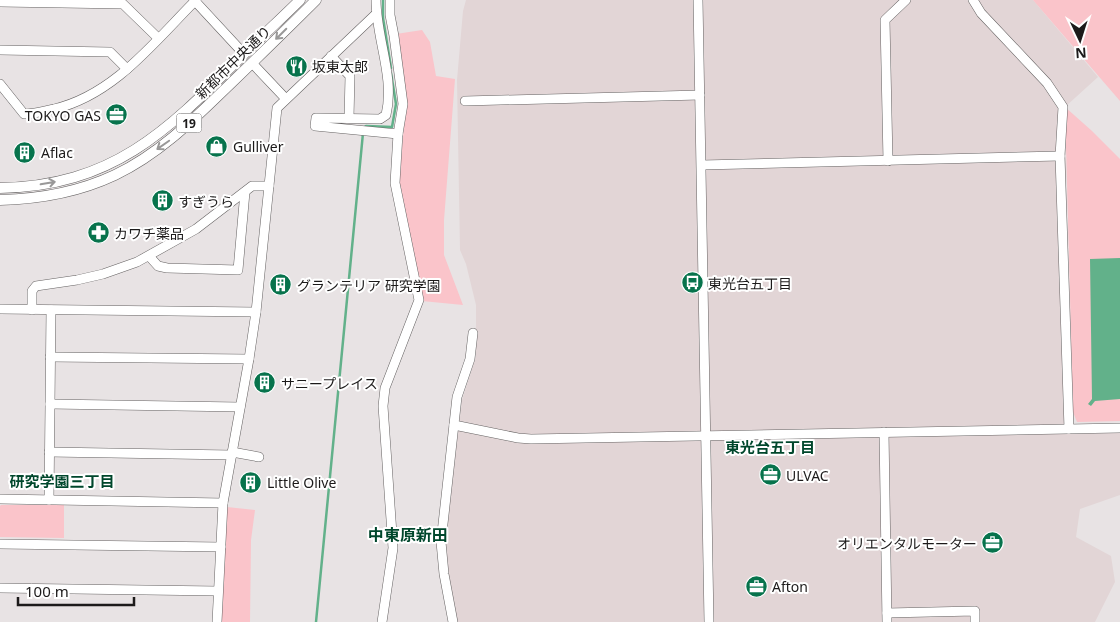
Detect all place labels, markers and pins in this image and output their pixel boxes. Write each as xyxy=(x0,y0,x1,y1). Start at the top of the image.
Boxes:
restaurant icon: 坂東太郎 xyxy=(284,54,308,78)
place label: 坂東太郎 xyxy=(312,57,368,76)
office icon: TOKYO GAS xyxy=(105,103,129,127)
place label: TOKYO GAS xyxy=(25,106,101,125)
shop icon: Gulliver xyxy=(205,134,229,158)
place label: Gulliver xyxy=(233,137,284,156)
building icon: Aflac xyxy=(13,140,37,164)
place label: Aflac xyxy=(41,143,73,162)
building icon: すぎうら xyxy=(150,189,174,213)
place label: すぎうら xyxy=(178,192,234,211)
pharmacy icon: カワチ薬品 xyxy=(86,221,110,245)
place label: カワチ薬品 xyxy=(114,224,184,243)
bus stop icon: 東光台五丁目 xyxy=(680,271,704,295)
building icon: グランテリア 研究学園 xyxy=(269,273,293,297)
place label: 東光台五丁目 xyxy=(708,274,792,293)
place label: グランテリア 研究学園 xyxy=(297,276,441,295)
building icon: サニープレイス xyxy=(253,371,277,395)
place label: サニープレイス xyxy=(281,374,378,393)
office icon: ULVAC xyxy=(758,463,782,487)
place label: ULVAC xyxy=(786,466,829,485)
building icon: Little Olive xyxy=(239,470,263,494)
place label: Little Olive xyxy=(267,473,336,492)
office icon: オリエンタルモーター xyxy=(981,531,1005,555)
place label: オリエンタルモーター xyxy=(837,534,977,553)
office icon: Afton xyxy=(744,574,768,598)
place label: Afton xyxy=(772,577,808,596)

